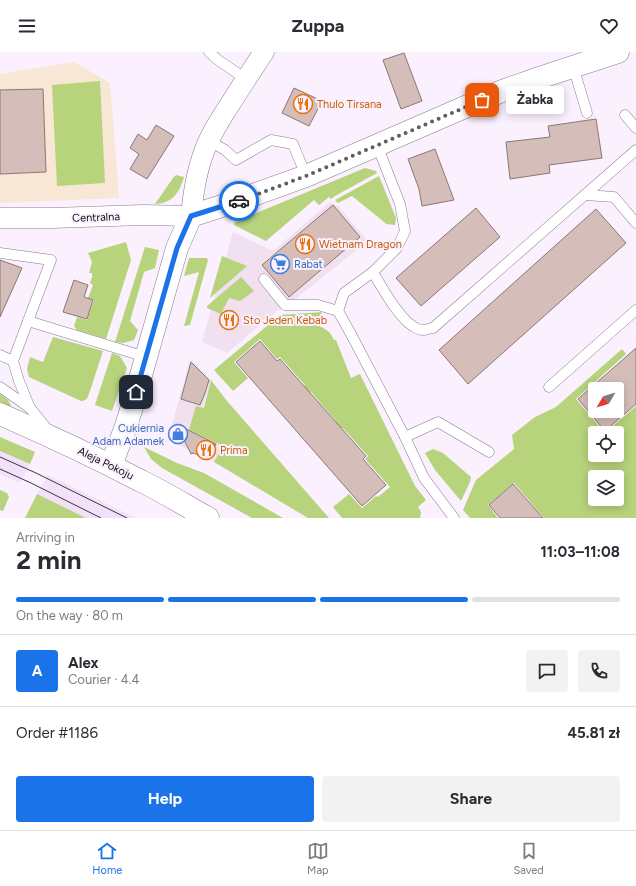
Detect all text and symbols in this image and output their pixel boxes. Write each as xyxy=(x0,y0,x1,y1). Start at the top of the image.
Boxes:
icon: menu xyxy=(16,15,38,37)
text: Zuppa xyxy=(292,15,344,37)
icon: heart xyxy=(598,15,620,37)
pin xyxy=(465,83,499,117)
callout: Żabka xyxy=(506,86,564,114)
icon: bag xyxy=(471,89,493,111)
text: Żabka xyxy=(517,92,553,107)
restaurant icon: Thulo Tirsana xyxy=(292,93,314,115)
place label: Thulo Tirsana xyxy=(317,98,382,111)
courier xyxy=(219,181,259,221)
icon: car xyxy=(228,190,250,212)
street label: Centralna xyxy=(72,210,120,225)
restaurant icon: Wietnam Dragon xyxy=(294,233,316,255)
place label: Wietnam Dragon xyxy=(319,238,402,251)
supermarket icon: Rabat xyxy=(269,253,291,275)
place label: Rabat xyxy=(294,258,323,271)
restaurant icon: Sto Jeden Kebab xyxy=(218,309,240,331)
place label: Sto Jeden Kebab xyxy=(243,314,327,327)
pin xyxy=(119,375,153,409)
icon: home xyxy=(125,381,147,403)
north arrow xyxy=(588,382,624,418)
map controls xyxy=(588,382,624,506)
place label: Cukiernia Adam Adamek xyxy=(92,422,165,448)
shop icon: Cukiernia Adam Adamek xyxy=(167,423,189,445)
button: locate xyxy=(588,426,624,462)
restaurant icon: Prima xyxy=(195,439,217,461)
street label: Aleja Pokoju xyxy=(76,444,136,483)
place label: Prima xyxy=(220,444,248,457)
button: layers xyxy=(588,470,624,506)
text: Arriving in xyxy=(16,530,75,545)
text: 11:03–11:08 xyxy=(540,543,620,561)
text: 2 min xyxy=(16,544,82,576)
text: On the way · 80 m xyxy=(16,608,123,623)
button: chat xyxy=(526,650,568,692)
button: phone xyxy=(578,650,620,692)
text: Alex xyxy=(68,654,98,672)
text: A xyxy=(32,662,42,680)
text: Courier · 4.4 xyxy=(68,672,140,687)
text: Order #1186 xyxy=(16,724,98,742)
text: 45.81 zł xyxy=(568,724,620,742)
button: Help xyxy=(16,776,314,822)
button: Share xyxy=(322,776,620,822)
tab: Home xyxy=(92,840,122,877)
tab: Map xyxy=(307,840,329,877)
tab: Saved xyxy=(513,840,544,877)

